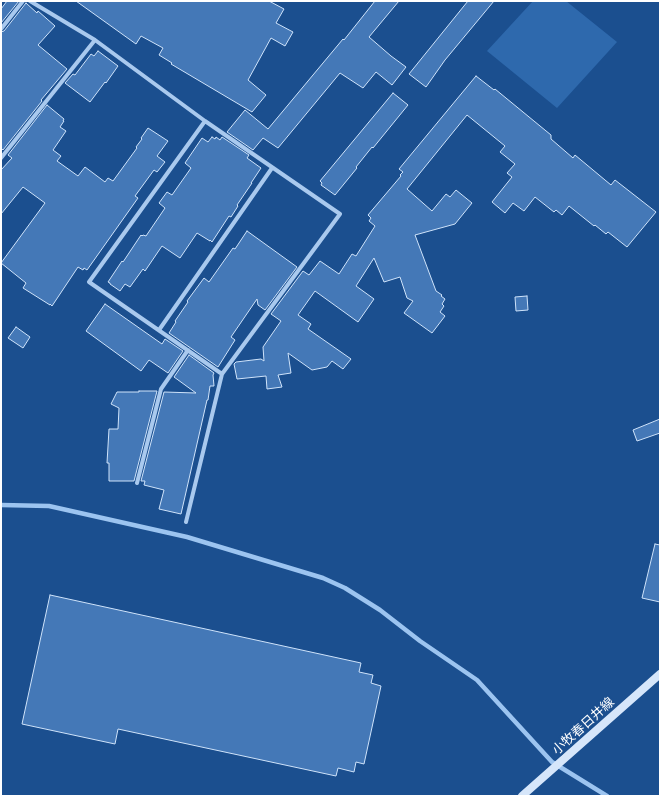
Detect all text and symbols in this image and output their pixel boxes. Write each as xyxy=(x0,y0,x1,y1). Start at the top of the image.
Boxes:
street label: 小牧春日井線 xyxy=(549,694,617,758)

